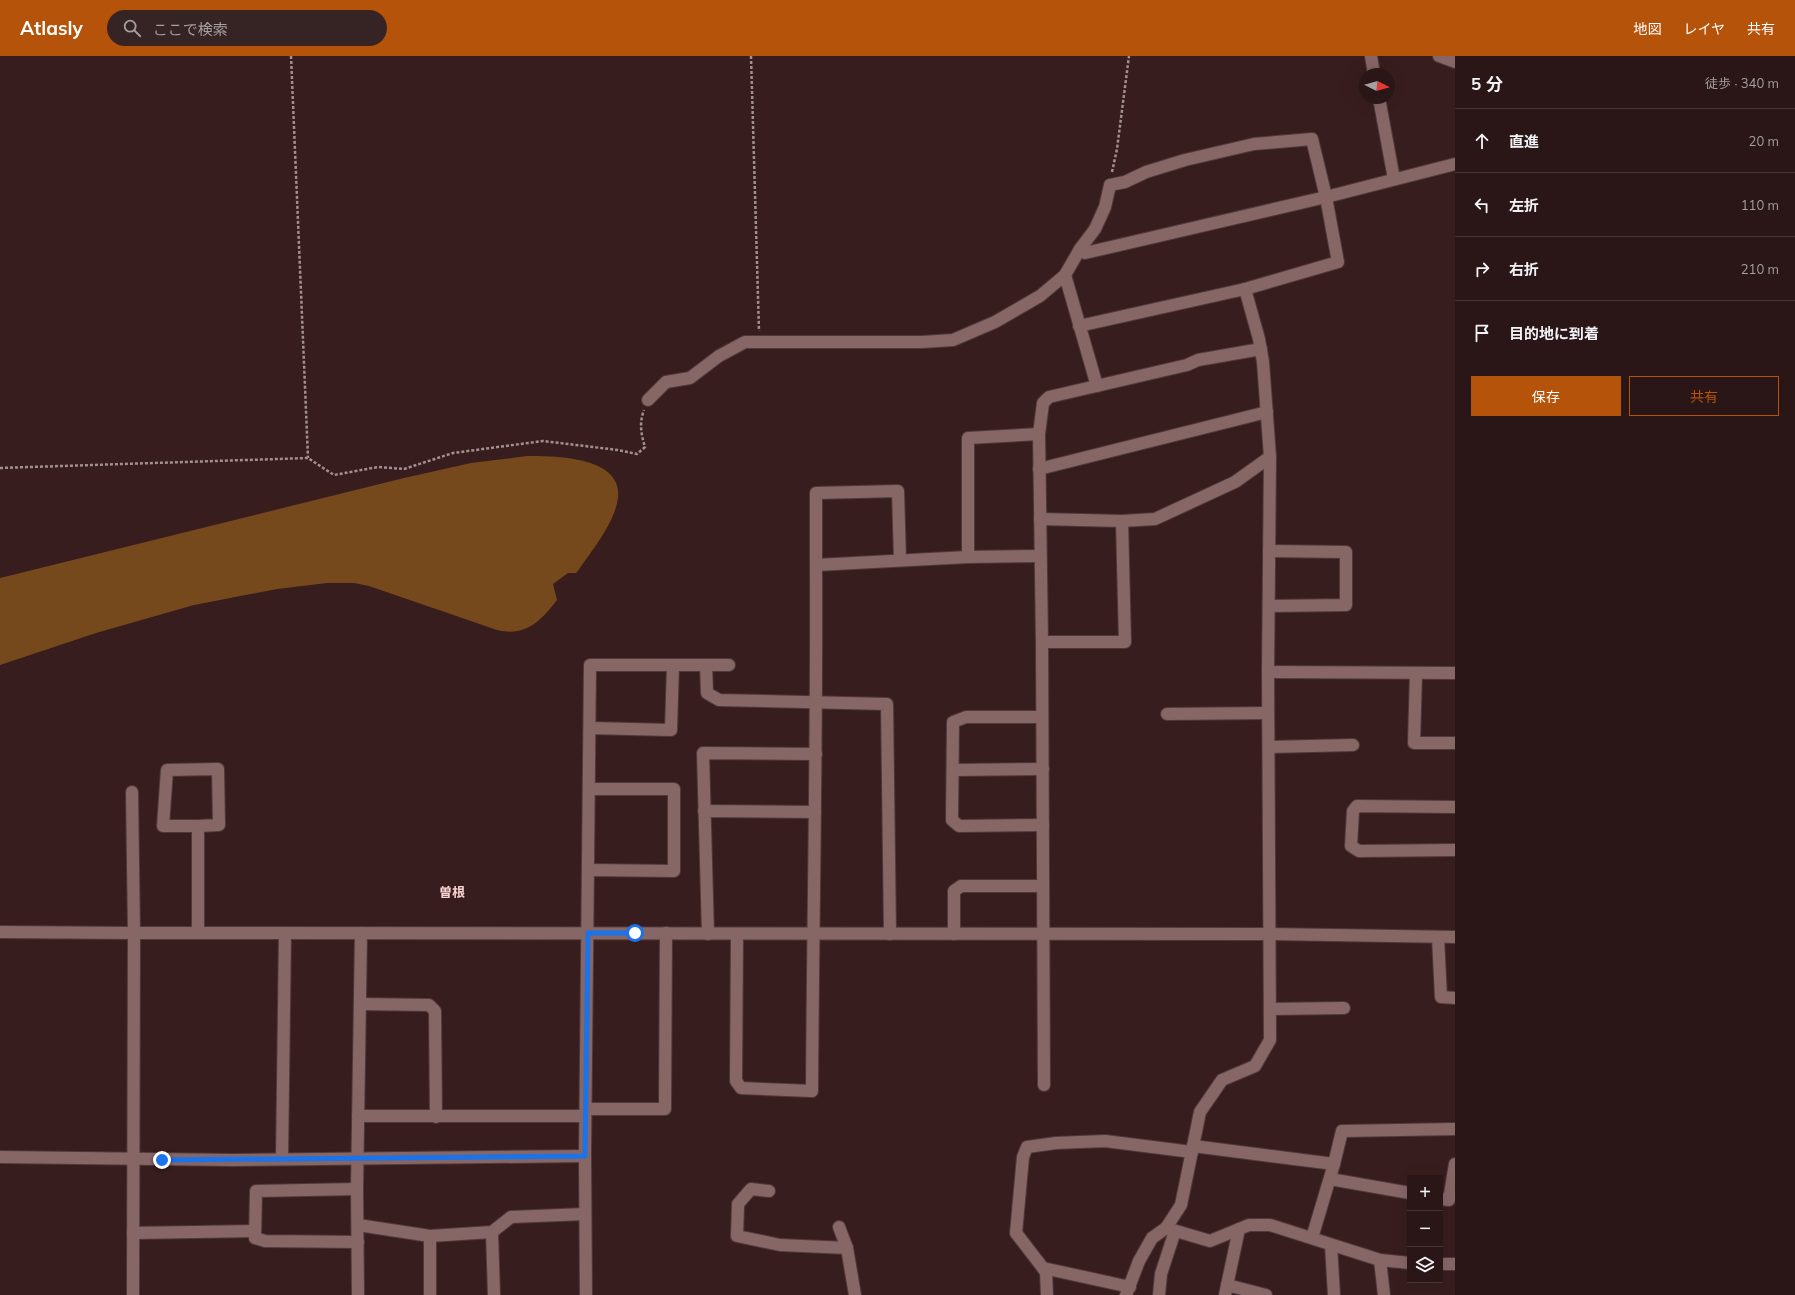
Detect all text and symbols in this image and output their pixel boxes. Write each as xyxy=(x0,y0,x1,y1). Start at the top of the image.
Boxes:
search box xyxy=(107,10,387,46)
text: Atlasly xyxy=(20,16,83,40)
icon: search xyxy=(121,17,143,39)
text: ここで検索 xyxy=(153,20,228,39)
text: 地図 xyxy=(1633,20,1661,38)
text: レイヤ xyxy=(1683,20,1725,38)
text: 共有 xyxy=(1747,20,1775,38)
north arrow xyxy=(1359,68,1395,104)
text: 5 分 xyxy=(1471,73,1503,94)
text: 徒歩 · 340 m xyxy=(1705,75,1779,91)
icon: ahead xyxy=(1471,130,1493,152)
text: 直進 xyxy=(1509,132,1539,151)
text: 20 m xyxy=(1749,133,1779,149)
icon: left xyxy=(1471,194,1493,216)
text: 左折 xyxy=(1509,196,1539,215)
text: 110 m xyxy=(1741,197,1779,213)
icon: right xyxy=(1471,258,1493,280)
text: 右折 xyxy=(1509,260,1539,279)
text: 210 m xyxy=(1741,261,1779,277)
icon: arrive xyxy=(1471,322,1493,344)
text: 目的地に到着 xyxy=(1509,324,1599,343)
button: 保存 xyxy=(1471,376,1621,416)
button: 共有 xyxy=(1629,376,1779,416)
district label: 曽根 xyxy=(439,884,465,900)
route start xyxy=(626,924,644,942)
route end xyxy=(153,1151,171,1169)
map controls xyxy=(1407,1175,1443,1283)
button: + xyxy=(1407,1175,1443,1211)
button: − xyxy=(1407,1211,1443,1247)
button: layers xyxy=(1407,1247,1443,1283)

